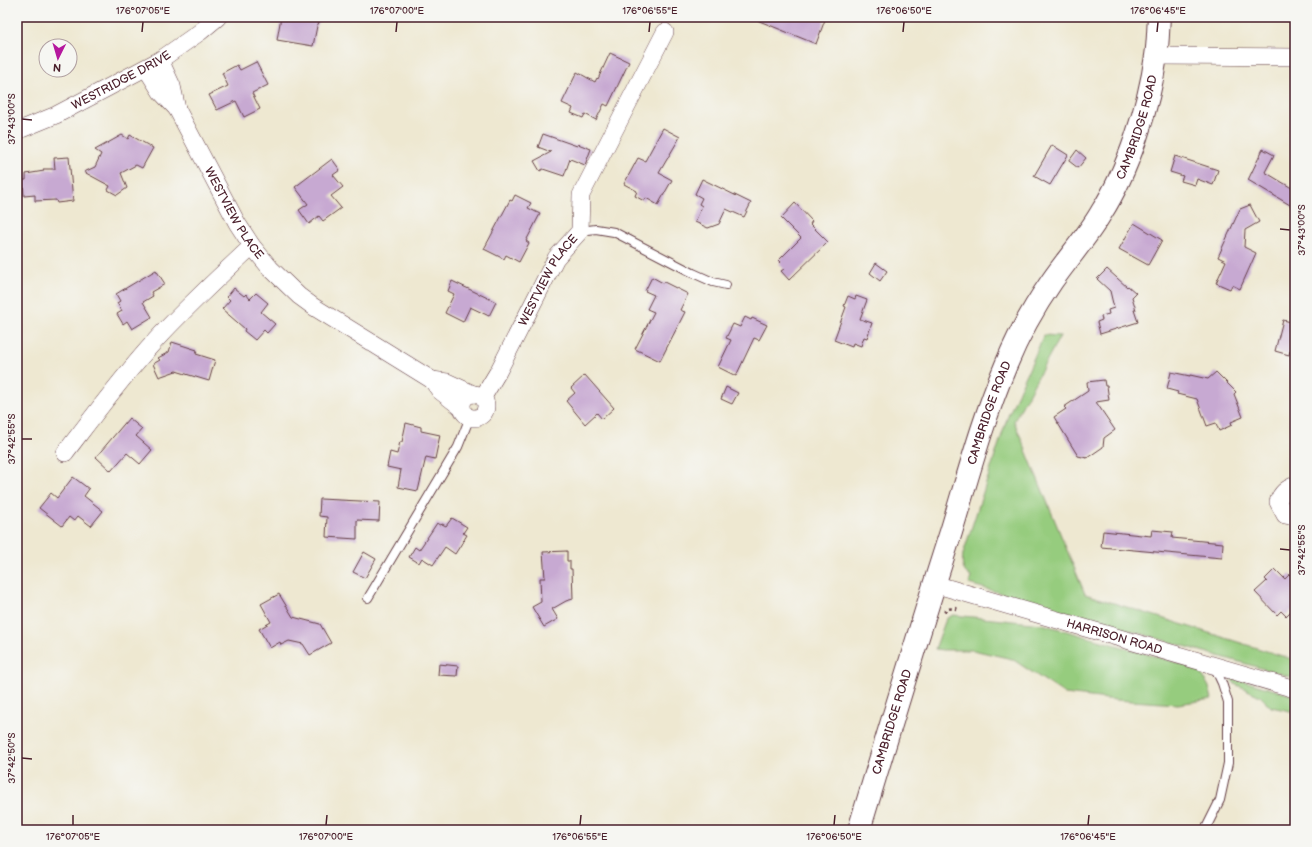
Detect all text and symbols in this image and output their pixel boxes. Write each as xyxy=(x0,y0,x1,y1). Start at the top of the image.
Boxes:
text: 176°07'05"E xyxy=(116,5,171,17)
text: 176°07'00"E xyxy=(370,5,425,17)
text: 176°06'55"E xyxy=(622,5,678,17)
text: 176°06'50"E xyxy=(876,5,932,17)
text: 176°06'45"E xyxy=(1130,5,1186,17)
north arrow xyxy=(38,38,78,78)
street label: WESTRIDGE DRIVE xyxy=(69,47,174,113)
text: N xyxy=(52,61,62,74)
street label: CAMBRIDGE ROAD xyxy=(1113,73,1160,182)
text: 37°43'00"S xyxy=(6,93,18,145)
street label: WESTVIEW PLACE xyxy=(201,164,267,262)
text: 37°43'00"S xyxy=(1296,204,1308,256)
street label: WESTVIEW PLACE xyxy=(515,231,581,328)
street label: CAMBRIDGE ROAD xyxy=(964,358,1014,467)
text: 37°42'55"S xyxy=(6,413,18,465)
text: 37°42'55"S xyxy=(1296,524,1308,576)
street label: HARRISON ROAD xyxy=(1065,615,1164,658)
street label: CAMBRIDGE ROAD xyxy=(869,667,915,776)
text: 37°42'50"S xyxy=(6,732,18,784)
text: 176°07'05"E xyxy=(46,831,101,843)
text: 176°07'00"E xyxy=(299,831,354,843)
text: 176°06'55"E xyxy=(552,831,608,843)
text: 176°06'50"E xyxy=(806,831,862,843)
text: 176°06'45"E xyxy=(1060,831,1116,843)

